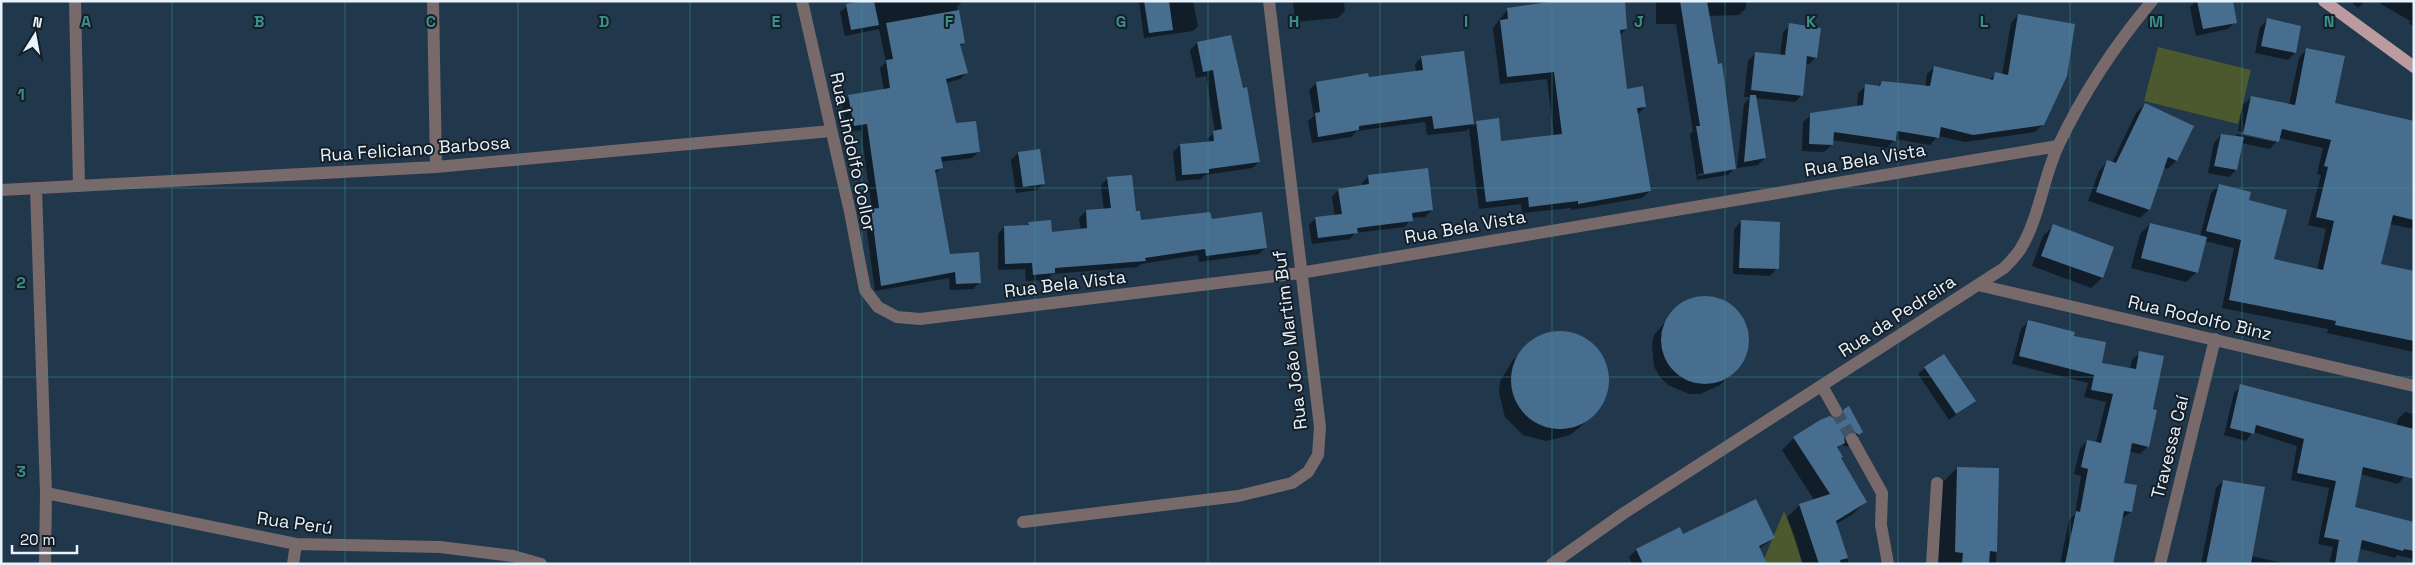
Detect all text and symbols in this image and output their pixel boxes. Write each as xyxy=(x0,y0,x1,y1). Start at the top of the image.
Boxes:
north arrow xyxy=(10,10,60,60)
text: A xyxy=(81,11,91,32)
text: B xyxy=(254,11,264,32)
text: C xyxy=(426,11,436,32)
text: D xyxy=(599,11,609,32)
text: E xyxy=(772,11,781,32)
text: F xyxy=(945,11,954,32)
text: G xyxy=(1116,11,1126,32)
text: H xyxy=(1289,11,1299,32)
text: I xyxy=(1464,11,1468,32)
text: J xyxy=(1634,11,1644,32)
text: K xyxy=(1806,11,1816,32)
text: L xyxy=(1980,11,1989,32)
text: M xyxy=(2149,11,2163,32)
text: N xyxy=(2324,11,2334,32)
text: N xyxy=(31,13,44,32)
street label: Rua Lindolfo Collor xyxy=(825,70,882,234)
text: 1 xyxy=(17,84,25,105)
street label: Rua Feliciano Barbosa xyxy=(319,130,511,167)
street label: Rua Bela Vista xyxy=(1803,138,1927,181)
street label: Rua Bela Vista xyxy=(1403,205,1527,248)
street label: Rua João Martim Buf xyxy=(1267,249,1312,431)
street label: Rua Bela Vista xyxy=(1003,265,1127,302)
street label: Rua da Pedreira xyxy=(1834,269,1960,362)
text: 2 xyxy=(16,272,26,293)
street label: Rua Rodolfo Binz xyxy=(2126,290,2274,345)
street label: Travessa Caí xyxy=(2146,392,2194,501)
text: 3 xyxy=(16,461,26,482)
street label: Rua Perú xyxy=(256,506,334,539)
scale bar xyxy=(12,522,78,554)
text: 20 m xyxy=(20,530,55,549)

